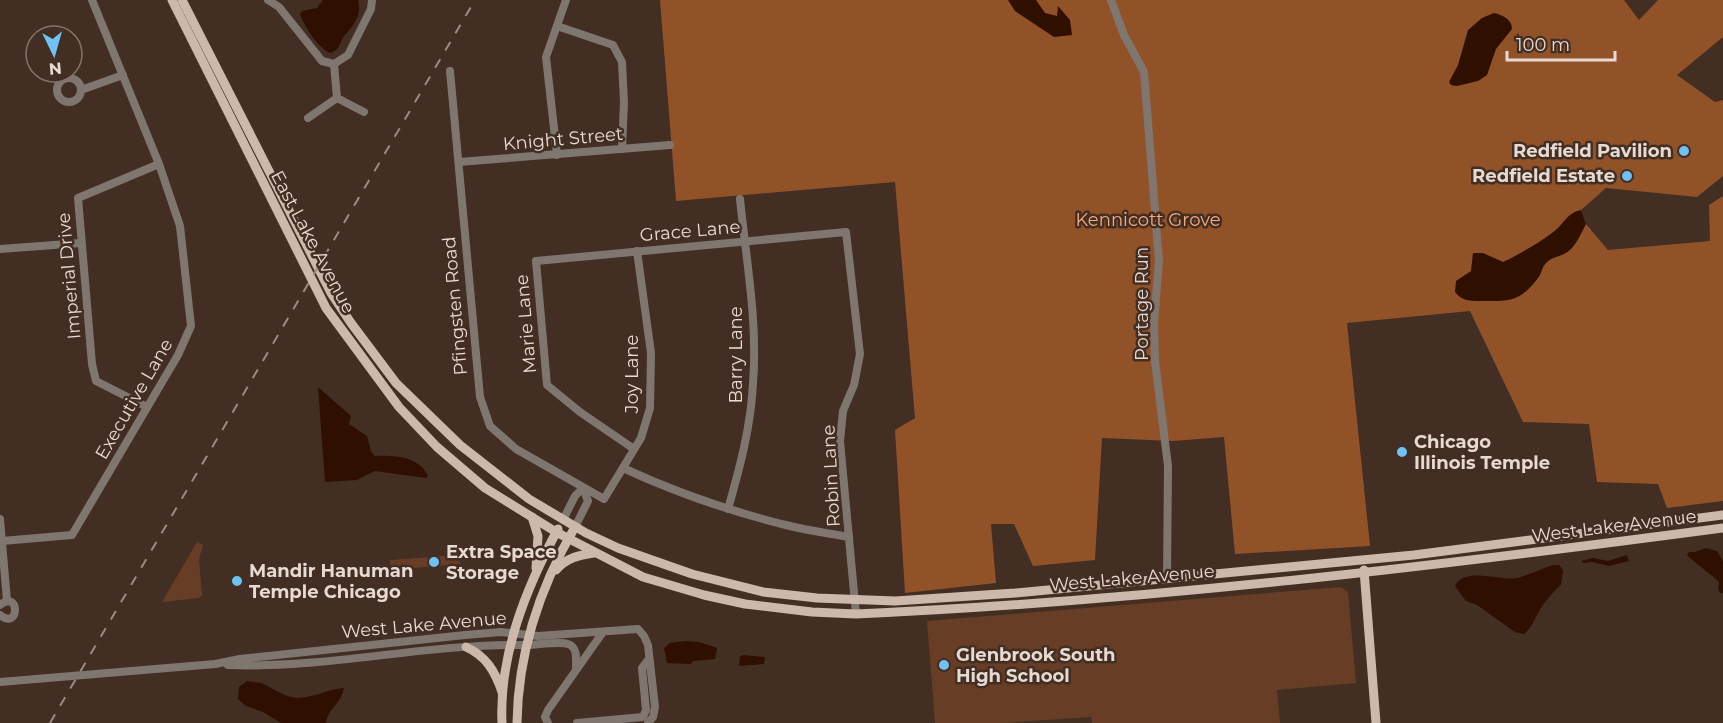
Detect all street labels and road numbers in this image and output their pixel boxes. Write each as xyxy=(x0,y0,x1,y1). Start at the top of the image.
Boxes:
street label: Knight Street xyxy=(502,123,624,155)
street label: East Lake Avenue xyxy=(266,167,360,317)
street label: Imperial Drive xyxy=(53,212,85,340)
street label: Grace Lane xyxy=(639,216,741,246)
street label: Pfingsten Road xyxy=(438,236,472,376)
street label: Portage Run xyxy=(1131,247,1153,361)
street label: Marie Lane xyxy=(511,273,541,375)
street label: Barry Lane xyxy=(725,306,747,404)
street label: Joy Lane xyxy=(621,334,643,414)
street label: Executive Lane xyxy=(91,335,178,463)
street label: Robin Lane xyxy=(817,424,845,528)
street label: West Lake Avenue xyxy=(1530,505,1698,547)
street label: West Lake Avenue xyxy=(1048,560,1216,596)
street label: West Lake Avenue xyxy=(340,607,508,643)

